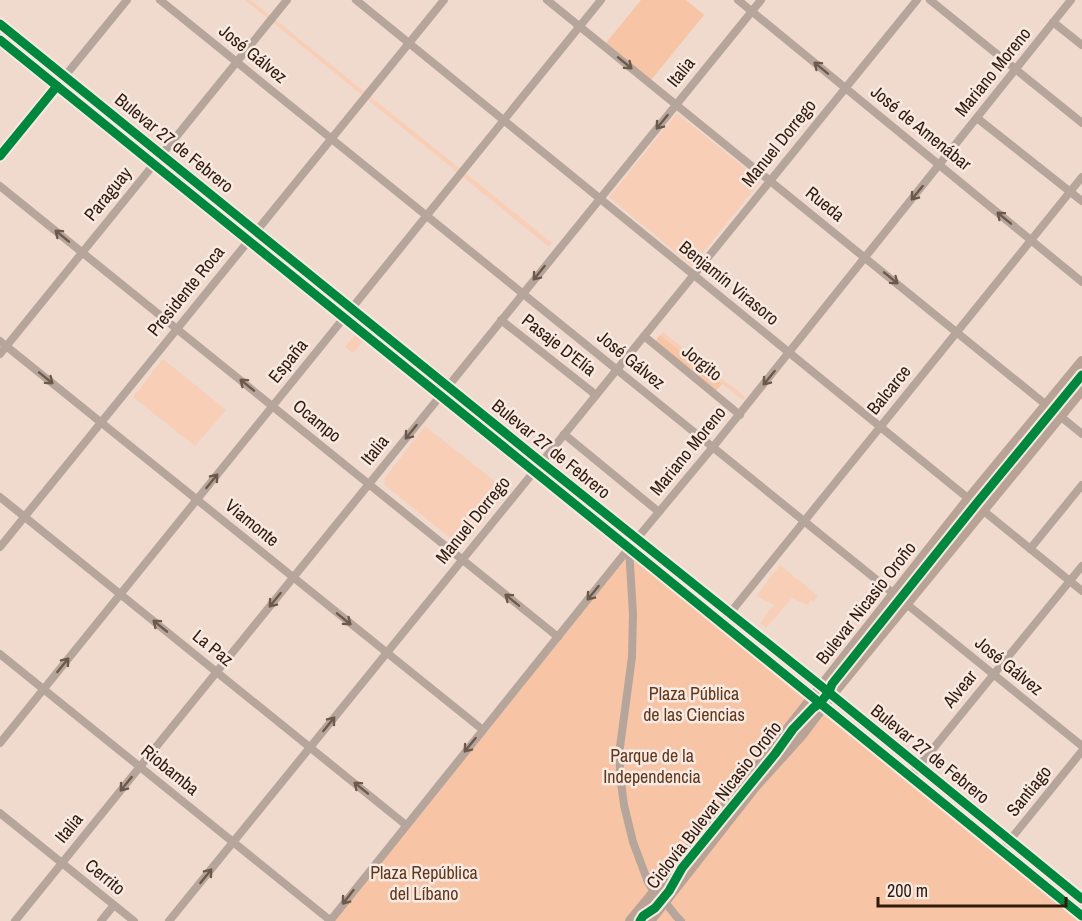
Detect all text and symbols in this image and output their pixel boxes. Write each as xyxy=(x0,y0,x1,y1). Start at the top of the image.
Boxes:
street label: José Gálvez xyxy=(214,18,293,89)
street label: Mariano Moreno xyxy=(949,22,1036,122)
street label: Italia xyxy=(661,51,700,92)
one-way arrow xyxy=(617,57,633,70)
one-way arrow xyxy=(813,61,829,74)
street label: José de Amenábar xyxy=(866,79,977,176)
street label: Bulevar 27 de Febrero xyxy=(110,87,239,198)
street label: Manuel Dorrego xyxy=(736,94,822,192)
one-way arrow xyxy=(655,114,669,129)
street label: Paraguay xyxy=(78,161,138,226)
street label: Rueda xyxy=(801,180,850,227)
one-way arrow xyxy=(910,185,923,201)
one-way arrow xyxy=(997,211,1012,225)
one-way arrow xyxy=(55,230,71,243)
street label: Benjamín Virasoro xyxy=(674,235,785,331)
street label: Presidente Roca xyxy=(141,240,230,341)
one-way arrow xyxy=(533,265,546,281)
one-way arrow xyxy=(883,272,899,285)
street label: Pasaje D'Elía xyxy=(517,308,602,382)
street label: José Gálvez xyxy=(592,324,671,395)
street label: España xyxy=(262,333,313,388)
street label: Jorgito xyxy=(677,339,728,387)
street label: Balcarce xyxy=(861,360,916,420)
one-way arrow xyxy=(762,370,775,386)
one-way arrow xyxy=(37,371,53,384)
one-way arrow xyxy=(239,379,255,392)
street label: Ocampo xyxy=(288,393,347,448)
street label: Bulevar 27 de Febrero xyxy=(487,393,616,504)
street label: Mariano Moreno xyxy=(644,401,731,501)
one-way arrow xyxy=(404,424,418,439)
street label: Italia xyxy=(355,429,394,470)
street label: Manuel Dorrego xyxy=(430,471,516,569)
one-way arrow xyxy=(206,473,219,489)
street label: Viamonte xyxy=(220,493,285,552)
street label: Bulevar Nicasio Oroño xyxy=(810,536,921,669)
one-way arrow xyxy=(587,585,600,601)
one-way arrow xyxy=(269,591,282,607)
one-way arrow xyxy=(505,594,521,607)
one-way arrow xyxy=(336,612,352,625)
one-way arrow xyxy=(153,619,168,633)
street label: La Paz xyxy=(188,623,239,672)
street label: José Gálvez xyxy=(970,630,1049,701)
one-way arrow xyxy=(57,657,70,673)
street label: Alvear xyxy=(936,665,983,714)
park label: Plaza Pública de las Ciencias xyxy=(643,681,745,727)
street label: Bulevar 27 de Febrero xyxy=(866,698,995,809)
one-way arrow xyxy=(322,716,335,732)
street label: Ciclovía Bulevar Nicasio Oroño xyxy=(640,716,787,894)
one-way arrow xyxy=(464,737,477,753)
street label: Riobamba xyxy=(136,738,205,801)
park label: Parque de la Independencia xyxy=(603,743,701,789)
street label: Santiago xyxy=(1000,760,1057,822)
one-way arrow xyxy=(119,776,133,791)
one-way arrow xyxy=(353,782,369,795)
street label: Italia xyxy=(49,807,88,848)
street label: Cerrito xyxy=(80,853,131,901)
park label: Plaza República del Líbano xyxy=(370,860,478,906)
one-way arrow xyxy=(199,868,212,884)
scale bar xyxy=(878,870,1066,908)
text: 200 m xyxy=(887,878,928,903)
one-way arrow xyxy=(342,889,355,905)

